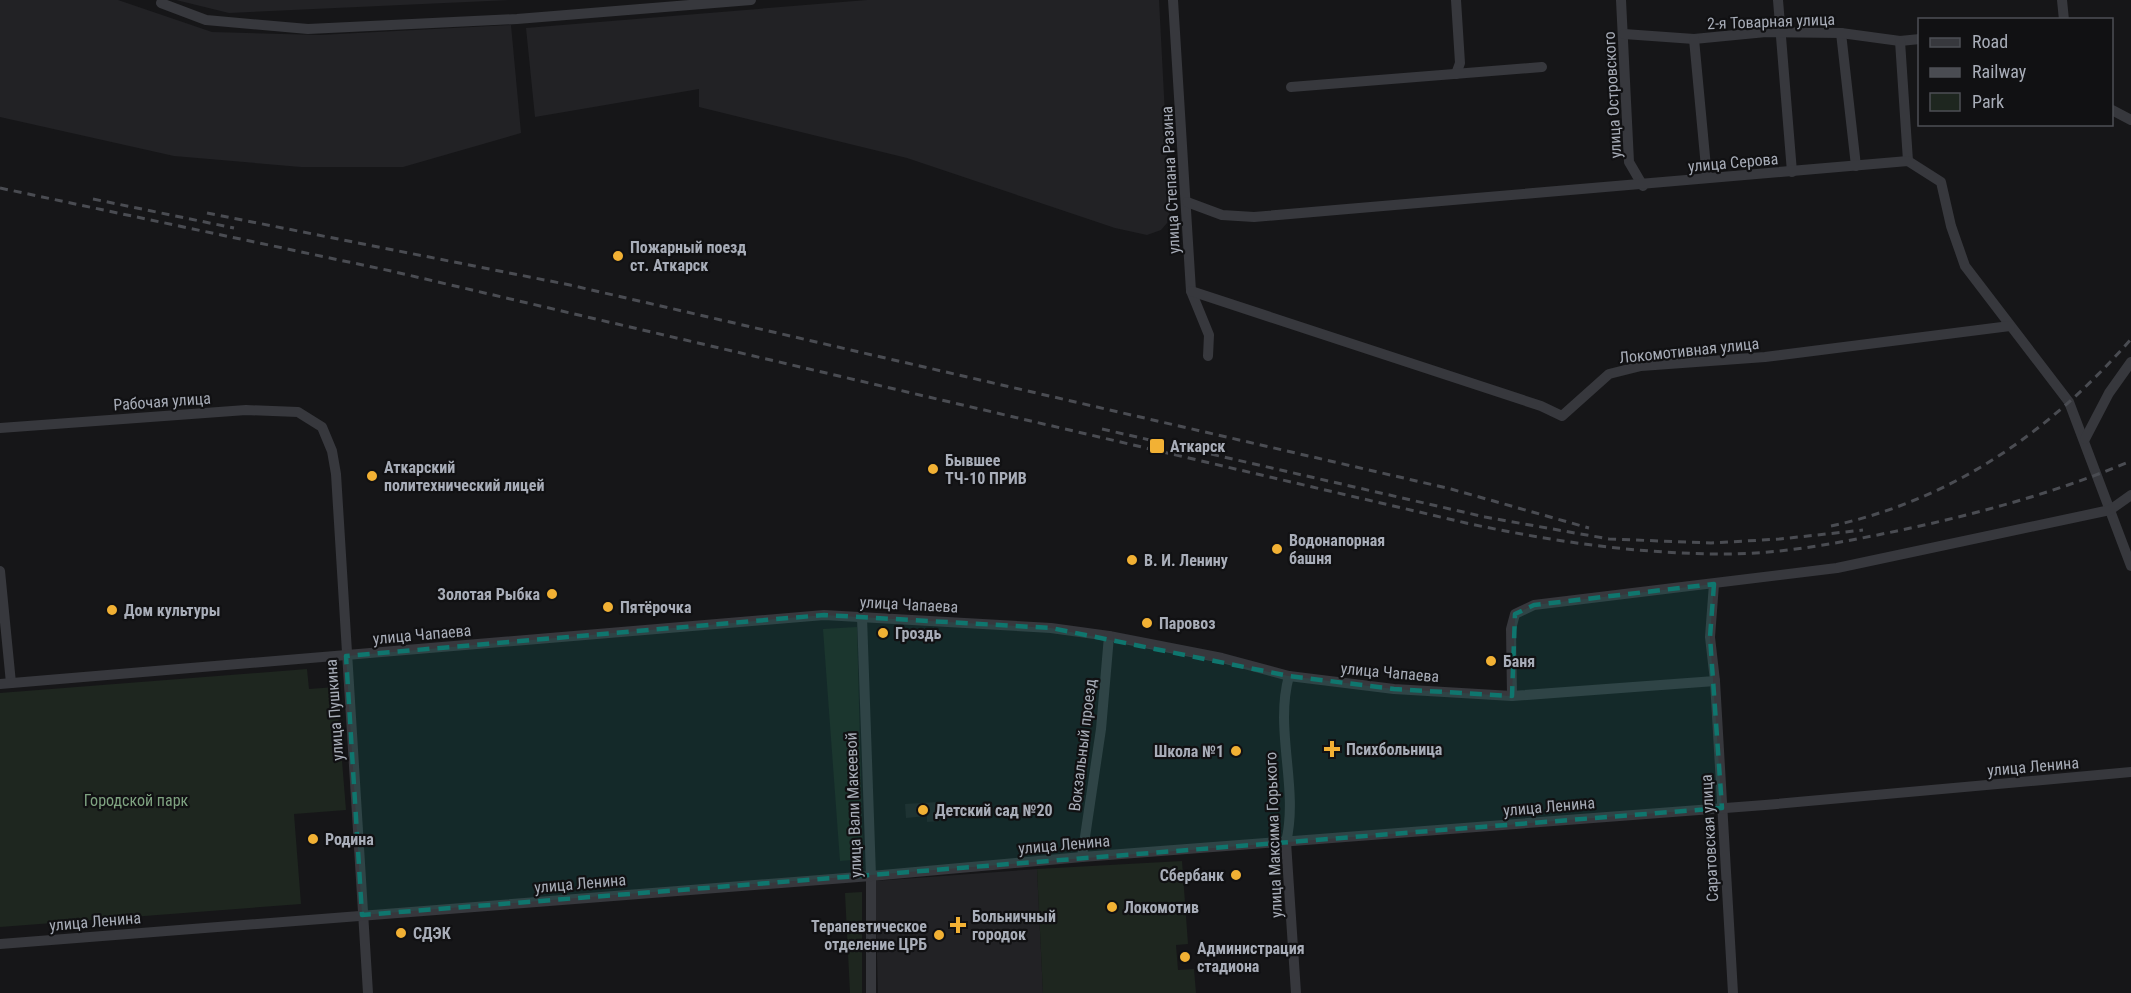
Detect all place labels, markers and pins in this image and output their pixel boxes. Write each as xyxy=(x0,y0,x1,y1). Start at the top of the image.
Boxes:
place label: Пожарный поезд ст. Аткарск xyxy=(630,238,746,275)
marker: Пожарный поезд ст. Аткарск xyxy=(611,249,625,263)
marker: Аткарск xyxy=(1148,437,1166,455)
place label: Аткарск xyxy=(1170,437,1225,456)
place label: Бывшее ТЧ-10 ПРИВ xyxy=(945,451,1027,488)
place label: Аткарский политехнический лицей xyxy=(384,458,544,495)
marker: Бывшее ТЧ-10 ПРИВ xyxy=(926,462,940,476)
marker: Аткарский политехнический лицей xyxy=(365,469,379,483)
place label: Водонапорная башня xyxy=(1289,531,1385,568)
marker: Водонапорная башня xyxy=(1270,542,1284,556)
place label: В. И. Ленину xyxy=(1144,551,1228,570)
marker: В. И. Ленину xyxy=(1125,553,1139,567)
place label: Золотая Рыбка xyxy=(437,585,540,604)
marker: Золотая Рыбка xyxy=(545,587,559,601)
place label: Пятёрочка xyxy=(620,598,692,617)
marker: Пятёрочка xyxy=(601,600,615,614)
place label: Дом культуры xyxy=(124,601,220,620)
marker: Дом культуры xyxy=(105,603,119,617)
place label: Паровоз xyxy=(1159,614,1215,633)
marker: Паровоз xyxy=(1140,616,1154,630)
place label: Гроздь xyxy=(895,624,941,643)
marker: Гроздь xyxy=(876,626,890,640)
place label: Баня xyxy=(1503,652,1535,671)
marker: Баня xyxy=(1484,654,1498,668)
marker: Психбольница xyxy=(1323,740,1341,758)
place label: Психбольница xyxy=(1346,740,1443,759)
place label: Школа №1 xyxy=(1154,742,1224,761)
marker: Школа №1 xyxy=(1229,744,1243,758)
place label: Детский сад №20 xyxy=(935,801,1053,820)
marker: Детский сад №20 xyxy=(916,803,930,817)
place label: Родина xyxy=(325,830,374,849)
marker: Родина xyxy=(306,832,320,846)
place label: Сбербанк xyxy=(1160,866,1224,885)
marker: Сбербанк xyxy=(1229,868,1243,882)
place label: Локомотив xyxy=(1124,898,1199,917)
marker: Локомотив xyxy=(1105,900,1119,914)
place label: Больничный городок xyxy=(972,907,1056,944)
marker: Больничный городок xyxy=(949,916,967,934)
place label: Терапевтическое отделение ЦРБ xyxy=(811,917,927,954)
place label: СДЭК xyxy=(413,924,452,943)
marker: СДЭК xyxy=(394,926,408,940)
marker: Терапевтическое отделение ЦРБ xyxy=(932,928,946,942)
place label: Администрация стадиона xyxy=(1197,939,1305,976)
marker: Администрация стадиона xyxy=(1178,950,1192,964)

